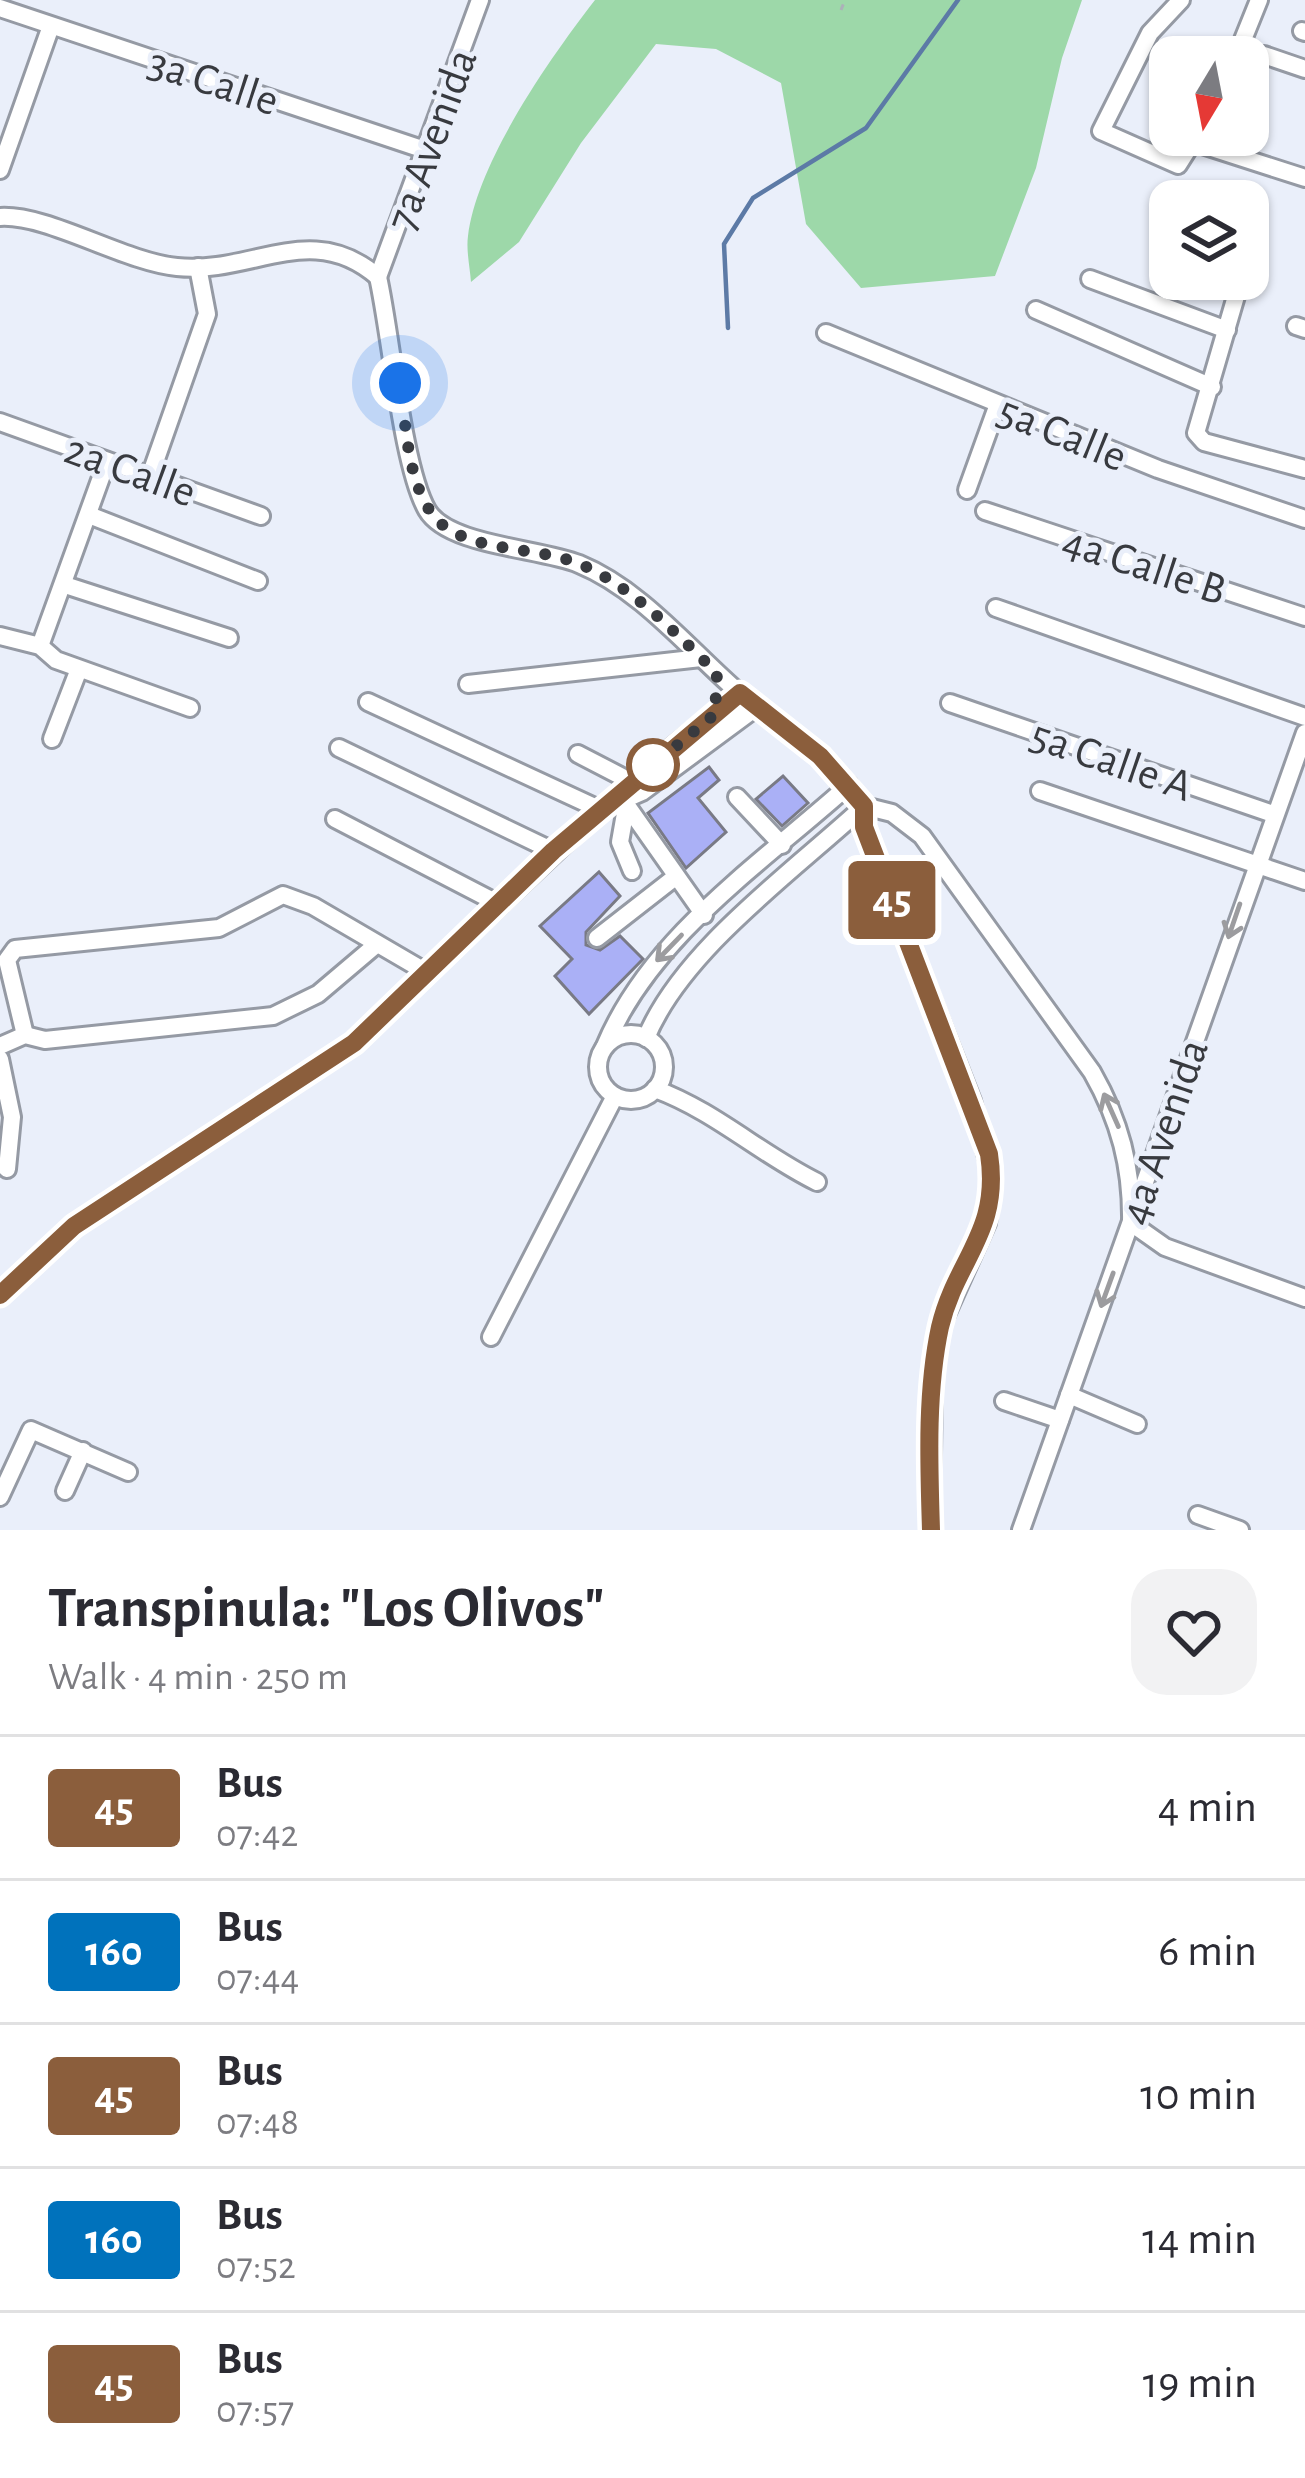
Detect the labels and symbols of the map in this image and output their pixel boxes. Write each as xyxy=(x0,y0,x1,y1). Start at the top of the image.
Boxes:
north arrow xyxy=(1149,36,1269,156)
street label: 3a Calle xyxy=(143,40,284,124)
street label: 7a Avenida xyxy=(379,43,486,237)
your location xyxy=(370,353,430,413)
street label: 5a Calle xyxy=(991,388,1133,480)
street label: 2a Calle xyxy=(59,427,202,516)
street label: 4a Calle B xyxy=(1057,519,1231,614)
street label: 5a Calle A xyxy=(1025,713,1198,810)
unlabelled marker xyxy=(628,740,678,790)
line badge: 45 xyxy=(838,861,946,939)
one-way arrow xyxy=(1222,902,1243,939)
one-way arrow xyxy=(655,933,683,962)
street label: 4a Avenida xyxy=(1112,1034,1217,1230)
one-way arrow xyxy=(1099,1092,1120,1129)
one-way arrow xyxy=(1095,1271,1116,1308)

